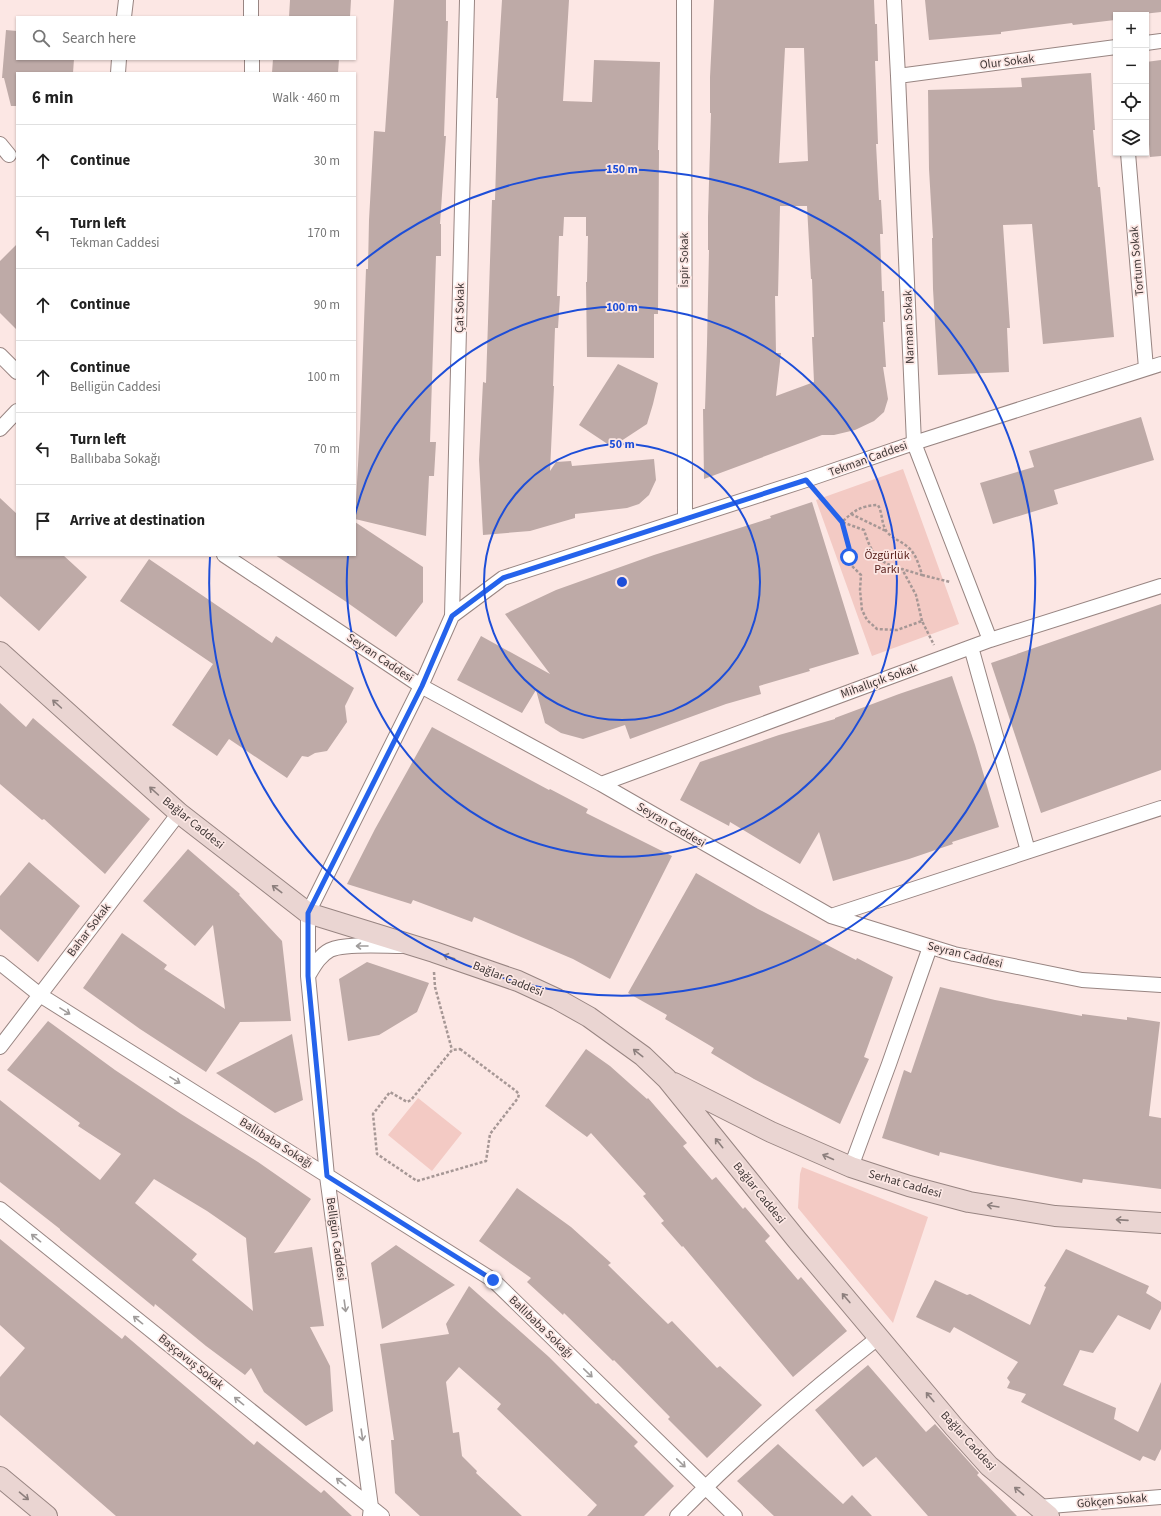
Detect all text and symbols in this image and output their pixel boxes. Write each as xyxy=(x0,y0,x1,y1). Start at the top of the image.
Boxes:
map controls xyxy=(1113,12,1149,156)
button: + xyxy=(1113,12,1149,48)
search box xyxy=(16,16,356,60)
icon: search xyxy=(30,27,52,49)
text: Search here xyxy=(62,28,136,49)
button: − xyxy=(1113,48,1149,84)
street label: Olur Sokak xyxy=(979,50,1035,74)
button: locate xyxy=(1113,84,1149,120)
text: 6 min xyxy=(32,86,73,110)
text: Walk · 460 m xyxy=(272,89,340,107)
button: layers xyxy=(1113,120,1149,156)
icon: ahead xyxy=(32,150,54,172)
text: Continue xyxy=(70,150,130,171)
text: 30 m xyxy=(314,152,340,170)
text: 150 m xyxy=(606,161,638,178)
text: Turn left xyxy=(70,213,126,234)
icon: left xyxy=(32,222,54,244)
text: 170 m xyxy=(307,224,340,242)
street label: Tortum Sokak xyxy=(1125,225,1149,297)
street label: İspir Sokak xyxy=(676,232,693,288)
text: Tekman Caddesi xyxy=(70,234,160,252)
street label: Çat Sokak xyxy=(451,283,469,333)
street label: Narman Sokak xyxy=(899,290,919,364)
icon: ahead xyxy=(32,294,54,316)
text: Continue xyxy=(70,294,130,315)
text: 90 m xyxy=(314,296,340,314)
text: 100 m xyxy=(606,299,638,316)
text: Continue xyxy=(70,357,130,378)
icon: ahead xyxy=(32,366,54,388)
text: 100 m xyxy=(307,368,340,386)
text: Belligün Caddesi xyxy=(70,378,161,396)
text: Turn left xyxy=(70,429,126,450)
text: 50 m xyxy=(609,436,635,453)
street label: Tekman Caddesi xyxy=(826,437,910,481)
icon: left xyxy=(32,438,54,460)
text: 70 m xyxy=(314,440,340,458)
text: Ballıbaba Sokağı xyxy=(70,450,160,468)
icon: arrive xyxy=(32,510,54,532)
text: Arrive at destination xyxy=(70,510,205,531)
park label: Özgürlük Parkı xyxy=(864,547,910,578)
route start xyxy=(840,548,858,566)
centre of rings xyxy=(615,575,629,589)
street label: Seyran Caddesi xyxy=(343,629,417,687)
street label: Mihallıçık Sokak xyxy=(838,659,920,703)
one-way arrow xyxy=(52,699,62,709)
one-way arrow xyxy=(149,787,159,796)
street label: Bağlar Caddesi xyxy=(159,793,228,853)
street label: Seyran Caddesi xyxy=(633,798,709,852)
one-way arrow xyxy=(272,885,283,893)
street label: Bahar Sokak xyxy=(63,900,115,960)
street label: Seyran Caddesi xyxy=(926,937,1004,973)
one-way arrow xyxy=(356,942,369,950)
one-way arrow xyxy=(443,953,456,960)
street label: Bağlar Caddesi xyxy=(470,957,546,1001)
one-way arrow xyxy=(59,1007,71,1015)
one-way arrow xyxy=(633,1049,644,1057)
one-way arrow xyxy=(169,1076,180,1084)
street label: Ballıbaba Sokağı xyxy=(236,1114,316,1172)
one-way arrow xyxy=(715,1138,724,1148)
one-way arrow xyxy=(823,1153,835,1161)
street label: Bağlar Caddesi xyxy=(729,1159,789,1228)
street label: Serhat Caddesi xyxy=(866,1165,944,1203)
street label: Belligün Caddesi xyxy=(322,1196,350,1282)
one-way arrow xyxy=(987,1201,1000,1209)
one-way arrow xyxy=(1116,1217,1129,1224)
one-way arrow xyxy=(31,1234,42,1243)
route end xyxy=(484,1271,502,1289)
street label: Ballıbaba Sokağı xyxy=(505,1292,577,1362)
one-way arrow xyxy=(841,1293,850,1303)
one-way arrow xyxy=(341,1300,349,1313)
one-way arrow xyxy=(132,1315,143,1324)
street label: Başçavuş Sokak xyxy=(155,1330,227,1394)
one-way arrow xyxy=(583,1368,593,1377)
one-way arrow xyxy=(925,1392,934,1403)
one-way arrow xyxy=(234,1397,245,1405)
street label: Bağlar Caddesi xyxy=(937,1407,999,1475)
one-way arrow xyxy=(358,1428,366,1441)
one-way arrow xyxy=(676,1458,686,1468)
one-way arrow xyxy=(335,1478,346,1487)
one-way arrow xyxy=(1014,1487,1025,1496)
street label: Gökçen Sokak xyxy=(1076,1489,1148,1513)
one-way arrow xyxy=(18,1492,29,1501)

